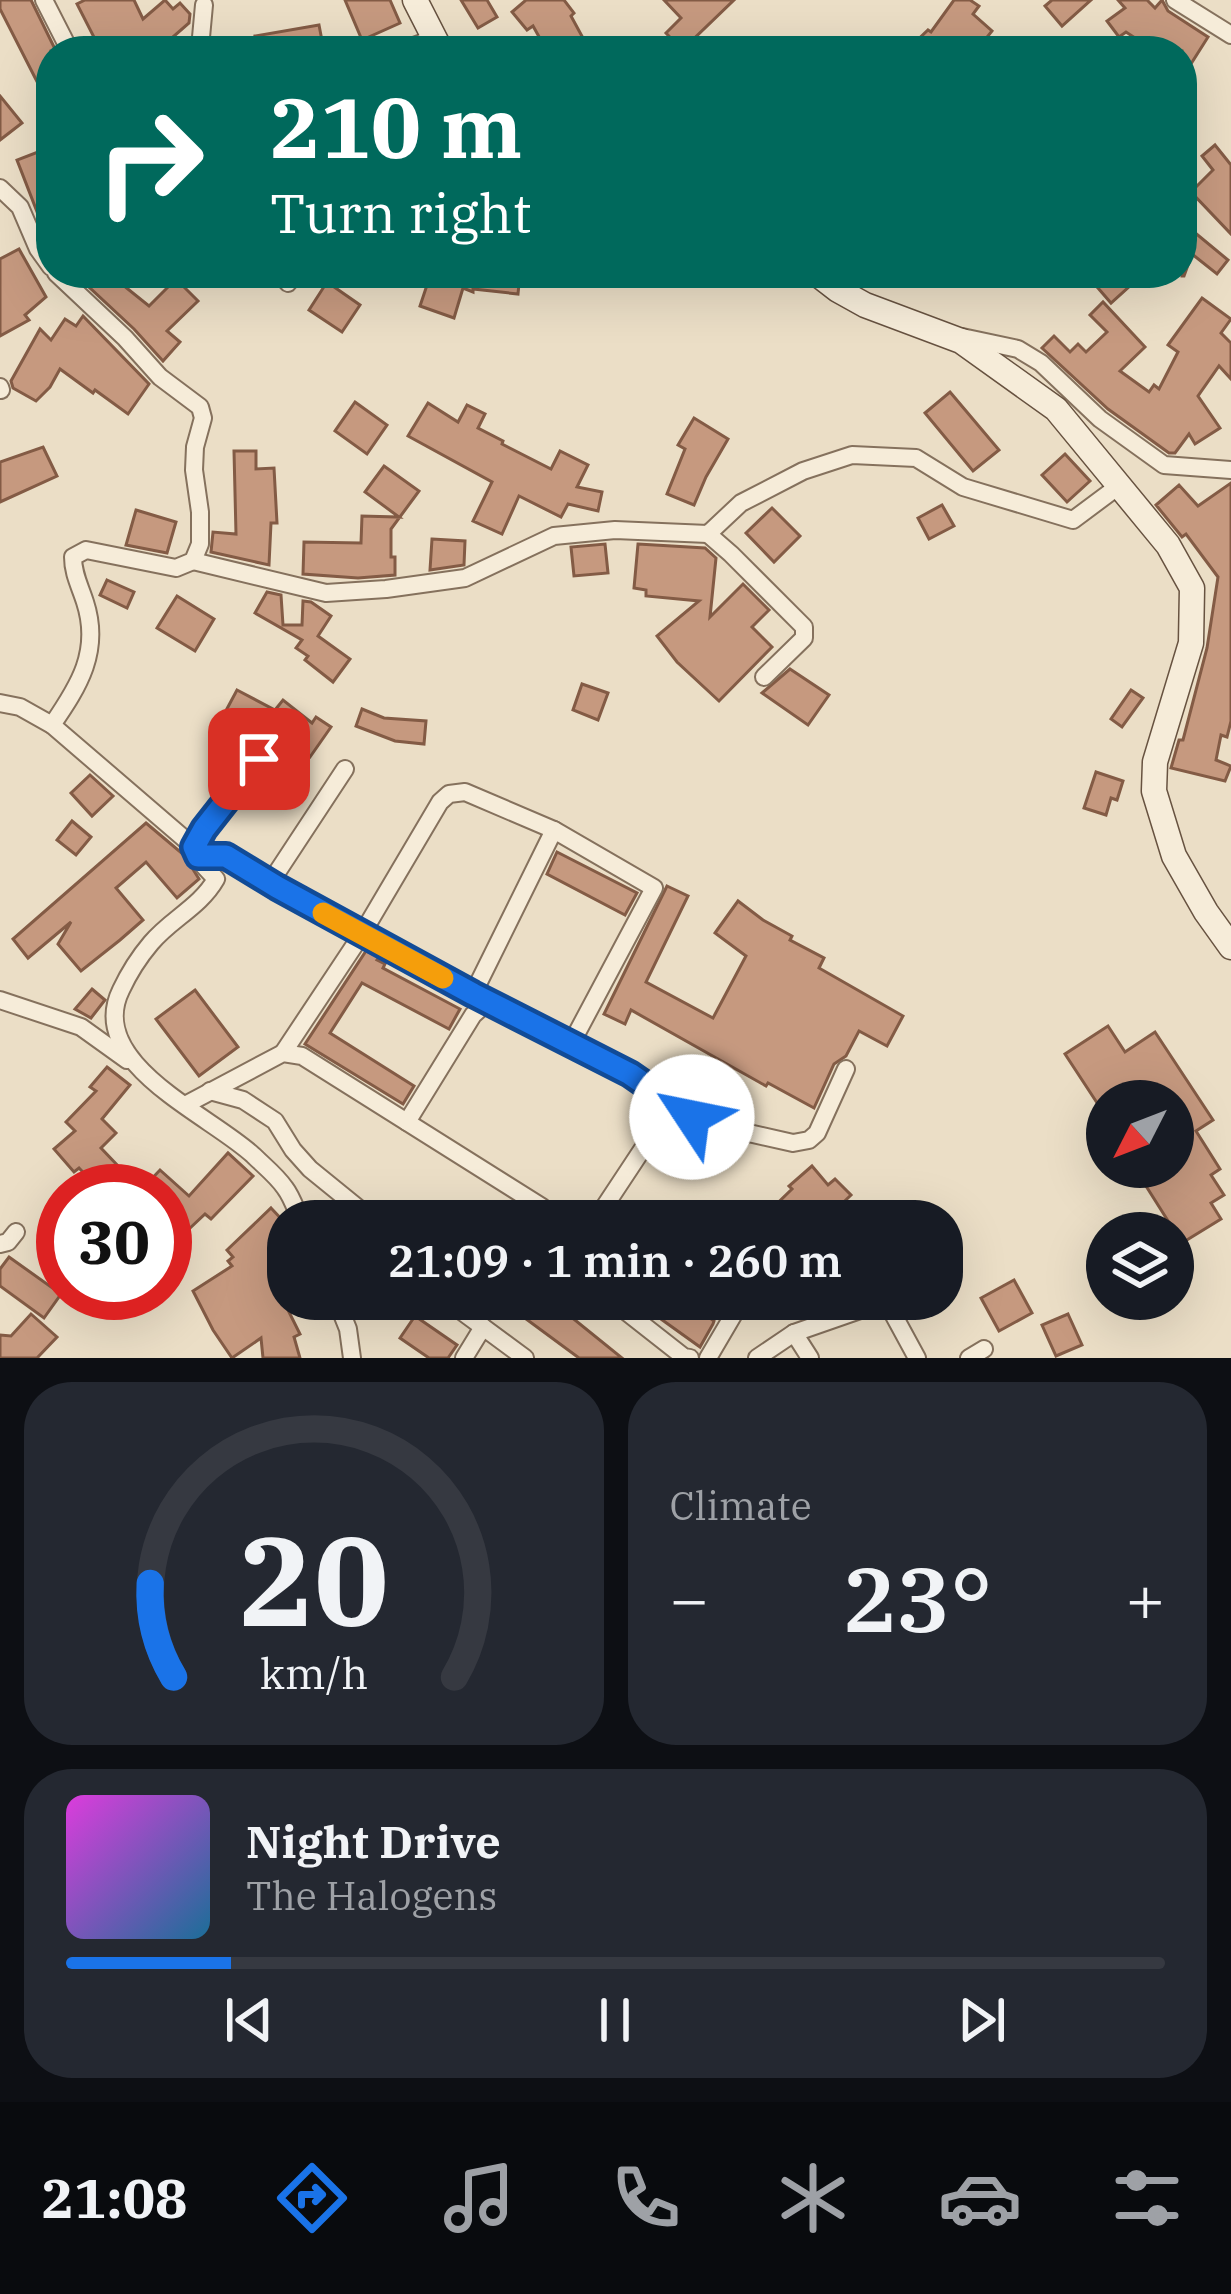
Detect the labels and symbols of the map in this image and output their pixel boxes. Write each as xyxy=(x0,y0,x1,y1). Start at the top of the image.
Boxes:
pin xyxy=(208,708,310,810)
position arrow xyxy=(629,1054,755,1180)
north arrow xyxy=(1086,1080,1194,1188)
speed limit sign: 30 xyxy=(36,1164,192,1320)

